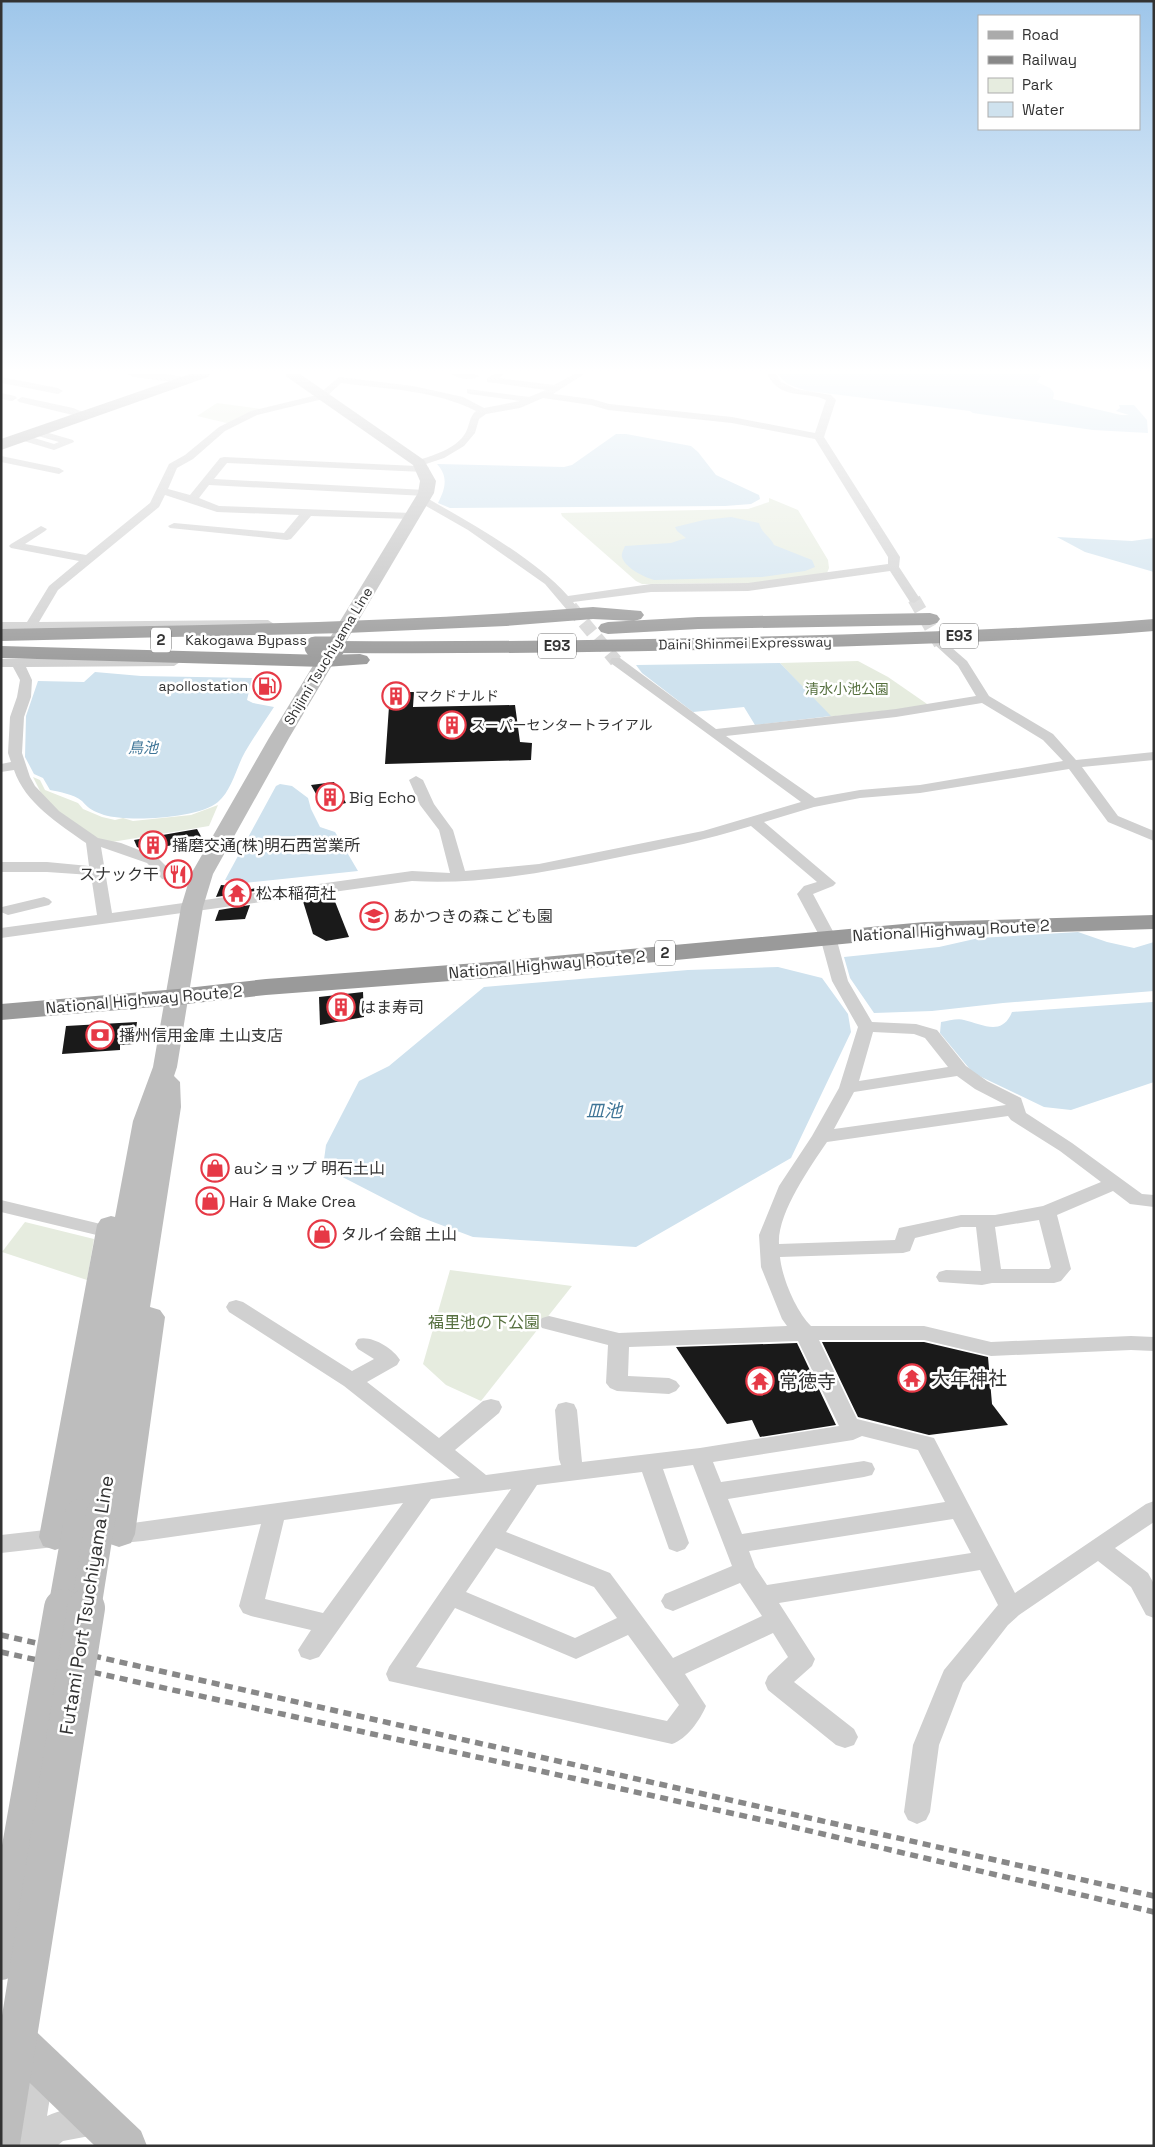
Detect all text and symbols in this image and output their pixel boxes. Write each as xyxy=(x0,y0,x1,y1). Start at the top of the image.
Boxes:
legend xyxy=(978,15,1140,130)
text: Road xyxy=(1022,25,1059,44)
text: Railway xyxy=(1022,50,1077,69)
text: Park xyxy=(1022,75,1053,94)
text: Water xyxy=(1022,100,1065,119)
street label: Shijimi Tsuchiyama Line xyxy=(280,584,376,728)
road number: E93 xyxy=(940,624,978,648)
road number: 2 xyxy=(151,628,171,652)
street label: Kakogawa Bypass xyxy=(185,631,307,649)
street label: Daini Shinmei Expressway xyxy=(658,632,832,654)
road number: E93 xyxy=(538,634,576,658)
fuel station icon: apollostation xyxy=(252,671,282,701)
place label: apollostation xyxy=(158,677,248,695)
park label: 清水小池公園 xyxy=(805,680,889,698)
building icon: マクドナルド xyxy=(381,681,411,711)
place label: マクドナルド xyxy=(415,687,499,705)
building icon: スーパーセンタートライアル xyxy=(437,710,467,740)
place label: スーパーセンタートライアル xyxy=(471,716,653,734)
water label: 鳥池 xyxy=(128,738,160,757)
building icon: Big Echo xyxy=(315,782,345,812)
place label: Big Echo xyxy=(349,787,416,808)
building icon: 播磨交通(株)明石西営業所 xyxy=(138,830,168,860)
place label: 播磨交通(株)明石西営業所 xyxy=(172,835,360,856)
restaurant icon: スナック干 xyxy=(163,859,193,889)
place label: スナック干 xyxy=(79,864,159,885)
temple icon: 松本稲荷社 xyxy=(222,878,252,908)
place label: 松本稲荷社 xyxy=(256,883,336,904)
school or university icon: あかつきの森こども園 xyxy=(359,901,389,931)
place label: あかつきの森こども園 xyxy=(393,906,553,927)
street label: National Highway Route 2 xyxy=(852,915,1050,946)
road number: 2 xyxy=(655,940,675,966)
street label: National Highway Route 2 xyxy=(448,945,646,984)
street label: National Highway Route 2 xyxy=(45,980,243,1019)
building icon: はま寿司 xyxy=(326,992,356,1022)
place label: はま寿司 xyxy=(360,997,424,1018)
bank icon: 播州信用金庫 土山支店 xyxy=(85,1020,115,1050)
place label: 播州信用金庫 土山支店 xyxy=(119,1025,283,1046)
water label: 皿池 xyxy=(586,1099,624,1122)
shop icon: auショップ 明石土山 xyxy=(200,1153,230,1183)
place label: auショップ 明石土山 xyxy=(234,1158,385,1179)
shop icon: Hair & Make Crea xyxy=(195,1186,225,1216)
place label: Hair & Make Crea xyxy=(229,1191,356,1212)
shop icon: タルイ会館 土山 xyxy=(307,1219,337,1249)
place label: タルイ会館 土山 xyxy=(341,1224,457,1245)
park label: 福里池の下公園 xyxy=(428,1312,540,1333)
temple icon: 大年神社 xyxy=(897,1363,927,1393)
temple icon: 常徳寺 xyxy=(745,1366,775,1396)
place label: 大年神社 xyxy=(931,1366,1007,1391)
place label: 常徳寺 xyxy=(779,1369,836,1394)
street label: Futami Port Tsuchiyama Line xyxy=(54,1474,119,1736)

